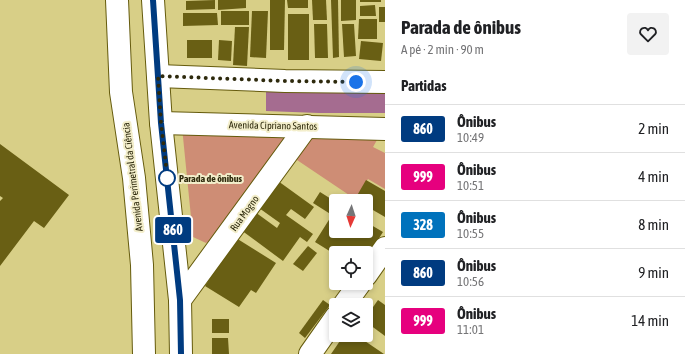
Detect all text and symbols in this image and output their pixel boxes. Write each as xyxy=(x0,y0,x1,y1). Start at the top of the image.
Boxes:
button: heart xyxy=(627,13,669,55)
text: Parada de ônibus xyxy=(401,16,521,38)
text: A pé · 2 min · 90 m xyxy=(401,42,484,57)
your location xyxy=(346,72,366,92)
text: Partidas xyxy=(401,77,446,94)
text: Ônibus xyxy=(457,113,496,130)
street label: Avenida Cipriano Santos xyxy=(229,119,318,132)
text: 2 min xyxy=(638,120,669,137)
text: 860 xyxy=(413,121,433,137)
street label: Avenida Perimetral da Ciência xyxy=(120,122,145,232)
text: 10:49 xyxy=(457,130,484,145)
text: Ônibus xyxy=(457,161,496,178)
text: 4 min xyxy=(638,168,669,185)
marker: Parada de ônibus xyxy=(158,169,176,187)
text: 999 xyxy=(413,169,433,185)
place label: Parada de ônibus xyxy=(179,173,243,184)
text: 10:51 xyxy=(457,178,484,193)
street label: Rua Mogno xyxy=(228,193,261,233)
north arrow xyxy=(329,194,373,238)
map controls xyxy=(329,194,373,342)
text: Ônibus xyxy=(457,209,496,226)
text: 8 min xyxy=(638,216,669,233)
line badge: 860 xyxy=(150,217,196,243)
text: 328 xyxy=(413,217,433,233)
text: 860 xyxy=(163,222,183,238)
text: 10:55 xyxy=(457,226,484,241)
button: locate xyxy=(329,246,373,290)
text: Ônibus xyxy=(457,257,496,274)
text: 9 min xyxy=(638,264,669,281)
text: 860 xyxy=(413,265,433,281)
text: 10:56 xyxy=(457,274,484,289)
button: layers xyxy=(329,298,373,342)
text: Ônibus xyxy=(457,305,496,322)
text: 14 min xyxy=(631,312,669,329)
text: 999 xyxy=(413,313,433,329)
text: 11:01 xyxy=(457,322,484,337)

